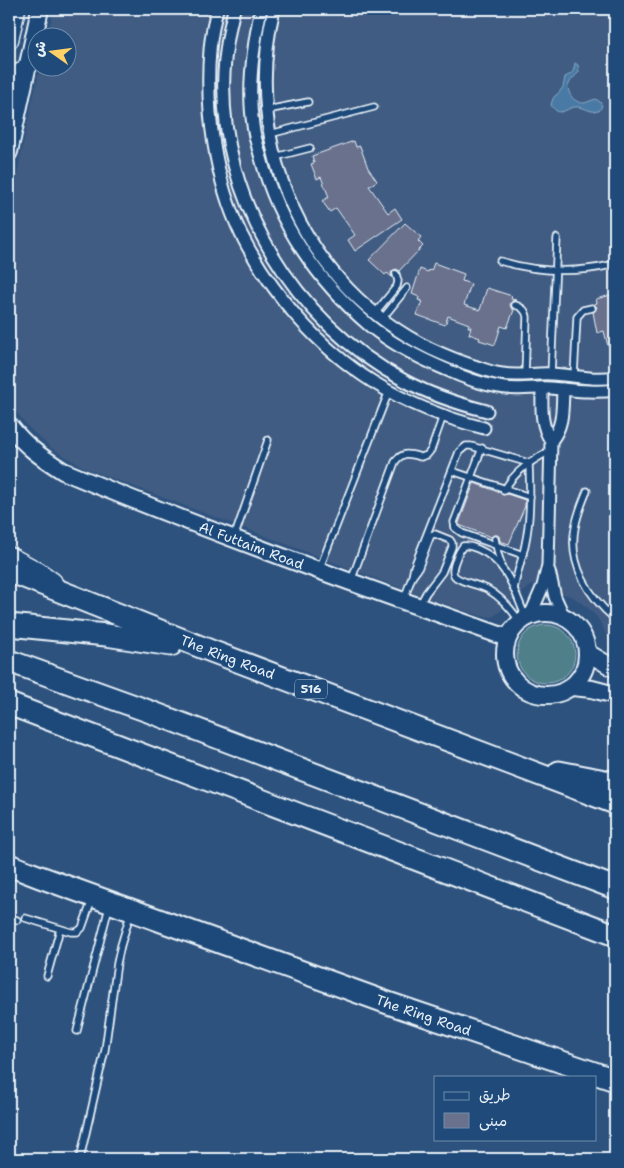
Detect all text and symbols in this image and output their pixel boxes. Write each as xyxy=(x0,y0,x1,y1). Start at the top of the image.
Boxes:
north arrow xyxy=(28,28,78,78)
text: ش xyxy=(29,39,50,59)
street label: Al Futtaim Road xyxy=(196,517,306,573)
street label: The Ring Road xyxy=(178,631,278,683)
road number: 516 xyxy=(295,680,327,699)
street label: The Ring Road xyxy=(373,990,474,1040)
legend xyxy=(434,1076,596,1140)
text: طريق xyxy=(479,1085,511,1105)
text: مبنى xyxy=(479,1111,507,1131)

